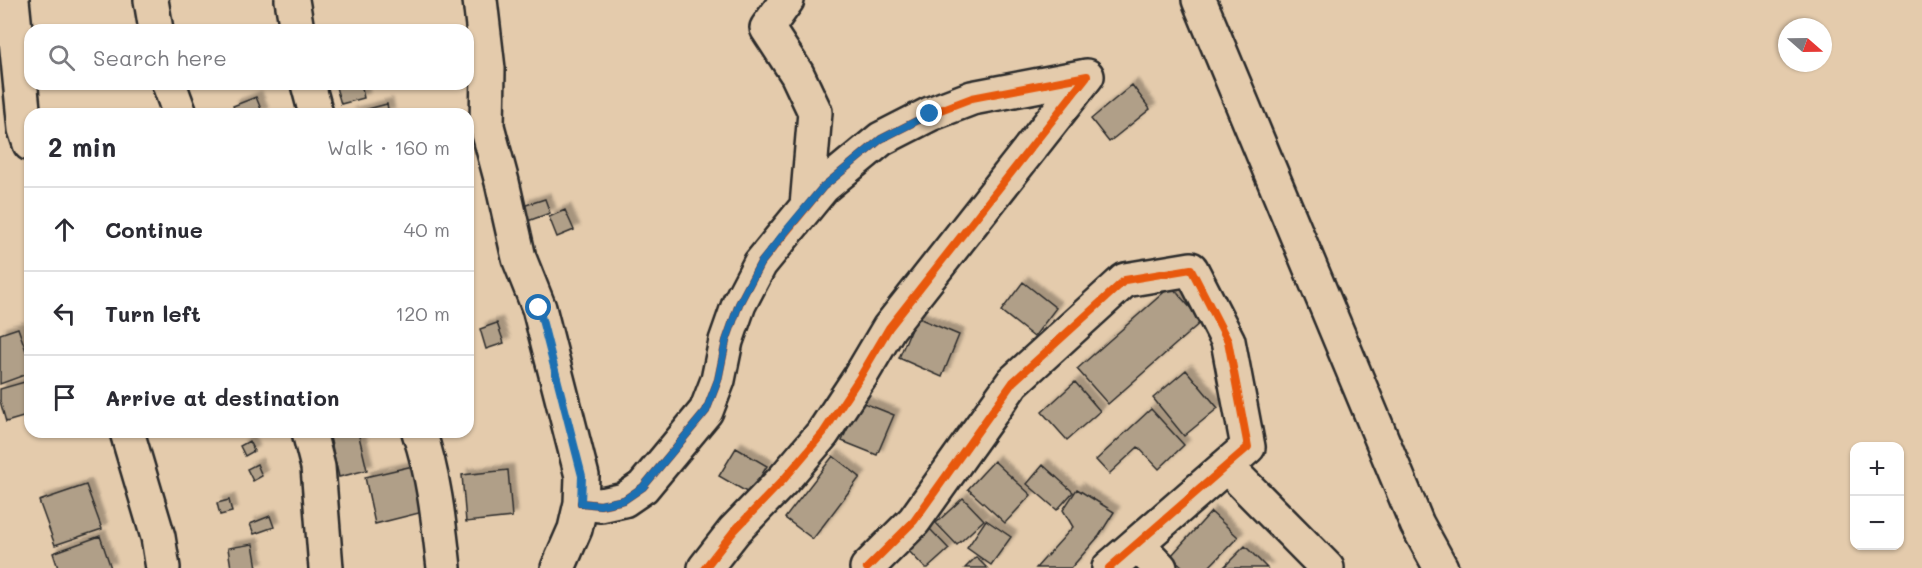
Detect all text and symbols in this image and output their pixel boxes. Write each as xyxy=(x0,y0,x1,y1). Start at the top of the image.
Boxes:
north arrow xyxy=(1778,18,1832,72)
search box xyxy=(24,24,474,90)
icon: search xyxy=(45,41,78,74)
text: Search here xyxy=(93,43,227,72)
route end xyxy=(916,100,942,126)
text: 2 min xyxy=(48,130,116,164)
text: Walk · 160 m xyxy=(327,134,450,160)
icon: ahead xyxy=(48,213,81,246)
text: Continue xyxy=(105,215,203,244)
text: 40 m xyxy=(404,216,450,242)
route start xyxy=(525,294,551,320)
icon: left xyxy=(48,297,81,330)
text: Turn left xyxy=(105,299,201,328)
text: 120 m xyxy=(395,300,450,326)
icon: arrive xyxy=(48,381,81,414)
text: Arrive at destination xyxy=(105,383,340,412)
map controls xyxy=(1850,442,1904,550)
button: + xyxy=(1850,442,1904,496)
button: − xyxy=(1850,496,1904,550)

